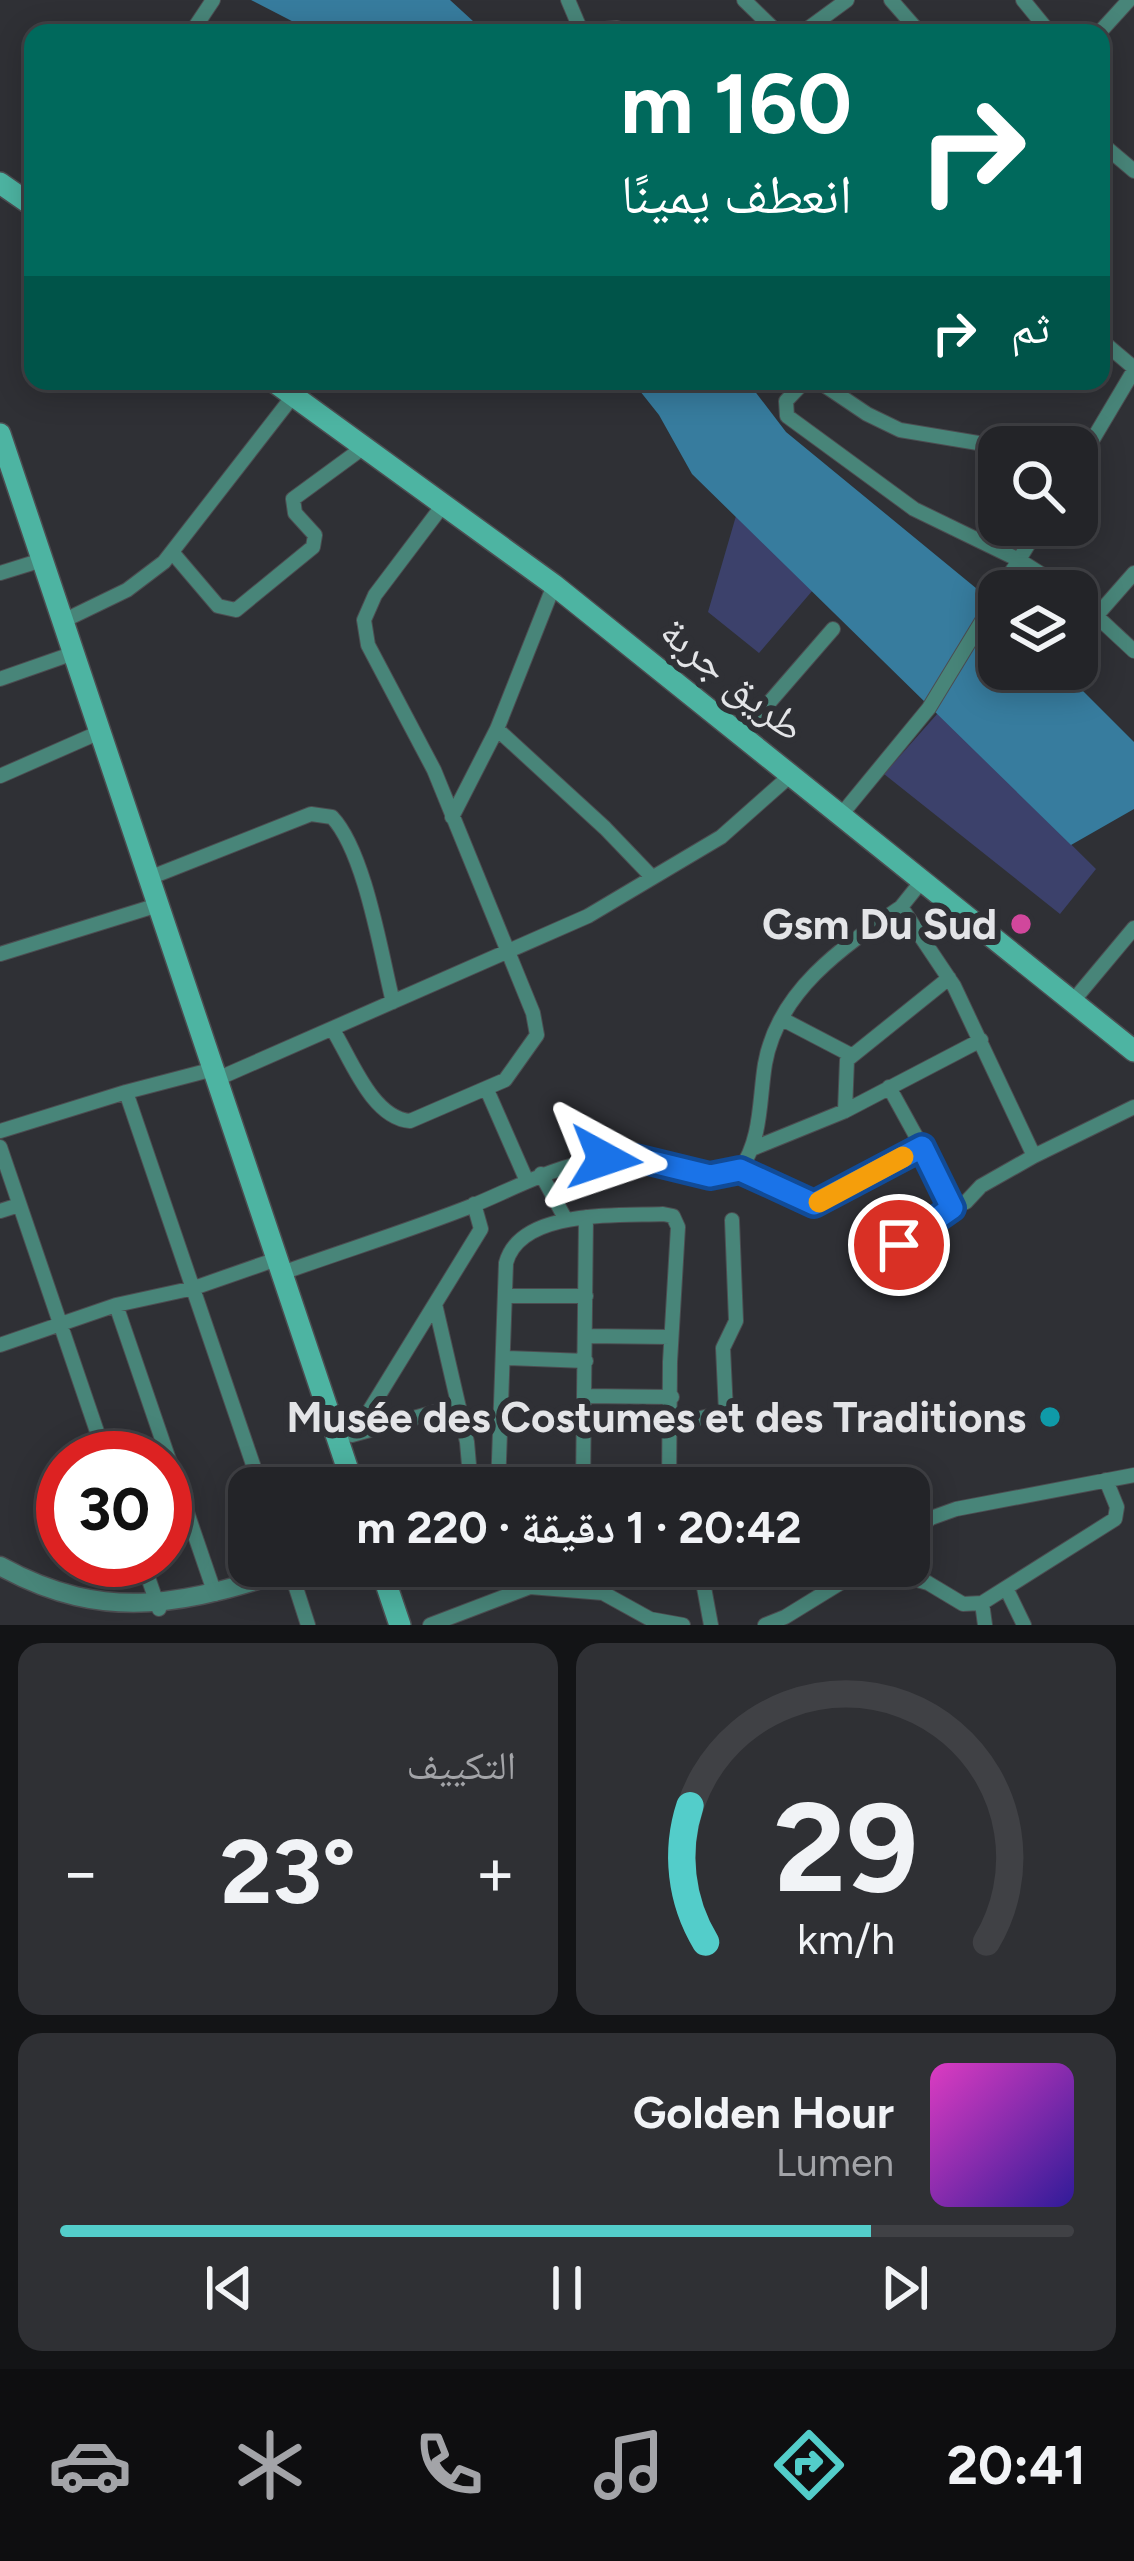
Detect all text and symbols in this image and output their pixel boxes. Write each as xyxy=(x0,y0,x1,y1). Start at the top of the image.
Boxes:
text: 160 m xyxy=(620,53,852,154)
icon: right xyxy=(894,72,1050,228)
text: انعطف يمينًا xyxy=(621,162,852,227)
icon: right xyxy=(921,300,987,366)
text: ثم xyxy=(1011,300,1050,354)
map controls xyxy=(978,426,1098,690)
button: search xyxy=(978,426,1098,546)
button: layers xyxy=(978,570,1098,690)
street label: طريق جربة xyxy=(651,605,815,753)
place label: Gsm Du Sud xyxy=(762,899,997,950)
marker: Gsm Du Sud xyxy=(1008,911,1034,937)
position arrow xyxy=(542,1096,668,1222)
pin xyxy=(848,1194,950,1296)
icon: arrive xyxy=(866,1212,932,1278)
place label: Musée des Costumes et des Traditions xyxy=(287,1392,1026,1443)
marker: Musée des Costumes et des Traditions xyxy=(1037,1404,1063,1430)
speed limit sign: 30 xyxy=(36,1431,192,1587)
text: 20:42 · 1 دقيقة · 220 m xyxy=(356,1500,802,1554)
text: التكييف xyxy=(407,1742,516,1789)
text: 29 xyxy=(774,1772,918,1922)
text: 23° xyxy=(220,1817,356,1926)
text: − xyxy=(60,1832,101,1912)
text: + xyxy=(475,1832,516,1912)
text: km/h xyxy=(797,1913,895,1965)
text: Golden Hour xyxy=(633,2085,894,2139)
text: Lumen xyxy=(776,2139,894,2186)
icon: previous xyxy=(196,2255,262,2321)
icon: pause xyxy=(534,2255,600,2321)
icon: next xyxy=(872,2255,938,2321)
icon: car xyxy=(48,2423,132,2507)
icon: climate xyxy=(228,2423,312,2507)
icon: phone xyxy=(407,2423,491,2507)
icon: music xyxy=(587,2423,671,2507)
icon: directions xyxy=(767,2423,851,2507)
text: 20:41 xyxy=(947,2433,1086,2498)

